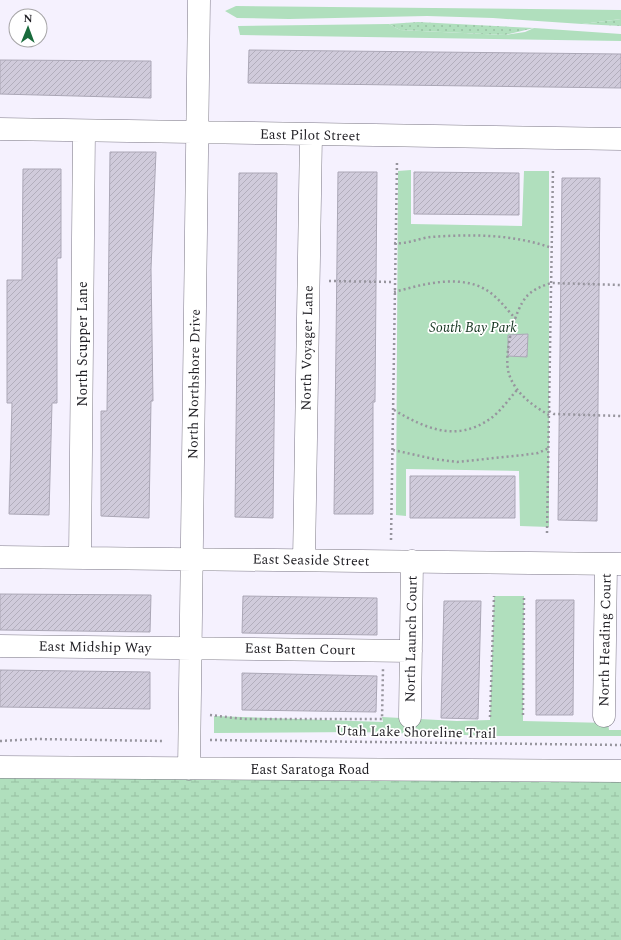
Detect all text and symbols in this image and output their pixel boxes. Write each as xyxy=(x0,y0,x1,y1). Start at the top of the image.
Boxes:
north arrow xyxy=(8,8,48,48)
text: N xyxy=(24,10,33,27)
street label: East Pilot Street xyxy=(260,124,360,146)
street label: North Scupper Lane xyxy=(72,281,93,407)
street label: North Voyager Lane xyxy=(295,285,319,411)
street label: North Northshore Drive xyxy=(182,309,206,459)
park label: South Bay Park xyxy=(429,317,517,338)
street label: East Seaside Street xyxy=(252,548,370,572)
street label: North Heading Court xyxy=(593,573,617,707)
street label: North Launch Court xyxy=(399,575,423,703)
street label: East Midship Way xyxy=(38,636,153,659)
street label: East Batten Court xyxy=(244,638,356,660)
street label: Utah Lake Shoreline Trail xyxy=(336,720,496,744)
street label: East Saratoga Road xyxy=(250,759,370,780)

